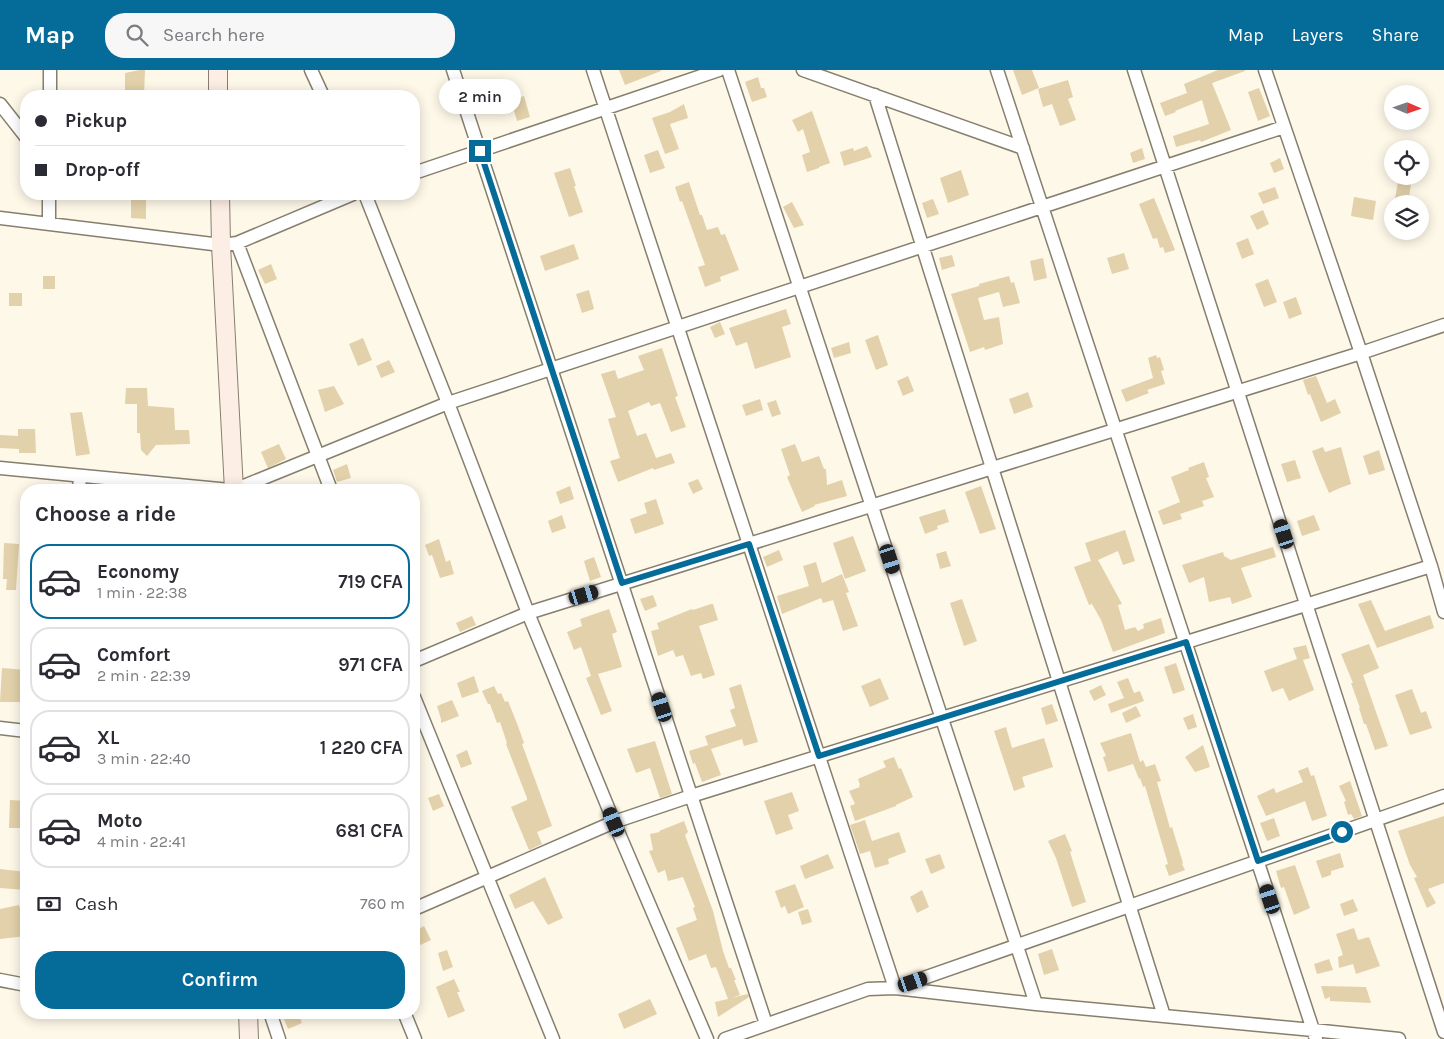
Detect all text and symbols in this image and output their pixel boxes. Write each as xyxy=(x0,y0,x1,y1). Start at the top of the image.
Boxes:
search box xyxy=(105,13,455,58)
text: Map xyxy=(25,21,75,49)
icon: search xyxy=(123,21,151,49)
text: Search here xyxy=(163,24,265,46)
text: Map xyxy=(1228,24,1264,46)
text: Layers xyxy=(1292,24,1344,46)
text: Share xyxy=(1372,24,1419,46)
callout: 2 min xyxy=(439,78,521,114)
north arrow xyxy=(1384,85,1429,130)
map controls xyxy=(1384,85,1429,240)
text: 2 min xyxy=(458,87,502,106)
text: Pickup xyxy=(65,110,127,132)
route end xyxy=(469,140,491,162)
button: locate xyxy=(1384,140,1429,185)
text: Drop-off xyxy=(65,159,140,181)
button: layers xyxy=(1384,195,1429,240)
text: Choose a ride xyxy=(35,501,176,527)
car xyxy=(1272,517,1295,551)
car xyxy=(878,542,901,576)
icon: car xyxy=(37,559,82,604)
text: Economy xyxy=(97,561,179,583)
text: 719 CFA xyxy=(338,571,403,593)
text: 1 min · 22:38 xyxy=(97,583,187,602)
car xyxy=(567,583,600,607)
icon: car xyxy=(37,642,82,687)
text: Comfort xyxy=(97,644,171,666)
text: 971 CFA xyxy=(338,654,403,676)
text: 2 min · 22:39 xyxy=(97,666,191,685)
car xyxy=(650,690,673,724)
icon: car xyxy=(37,725,82,770)
text: XL xyxy=(97,727,119,749)
text: 1 220 CFA xyxy=(320,737,403,759)
text: 3 min · 22:40 xyxy=(97,749,191,768)
car xyxy=(601,805,626,839)
icon: car xyxy=(37,808,82,853)
text: Moto xyxy=(97,810,143,832)
text: 681 CFA xyxy=(336,820,403,842)
route start xyxy=(1331,821,1353,843)
text: 4 min · 22:41 xyxy=(97,832,186,851)
car xyxy=(1258,882,1281,916)
icon: cash xyxy=(35,890,63,918)
text: Cash xyxy=(75,893,119,915)
text: 760 m xyxy=(360,894,405,913)
button: Confirm xyxy=(35,951,405,1009)
car xyxy=(896,970,929,994)

